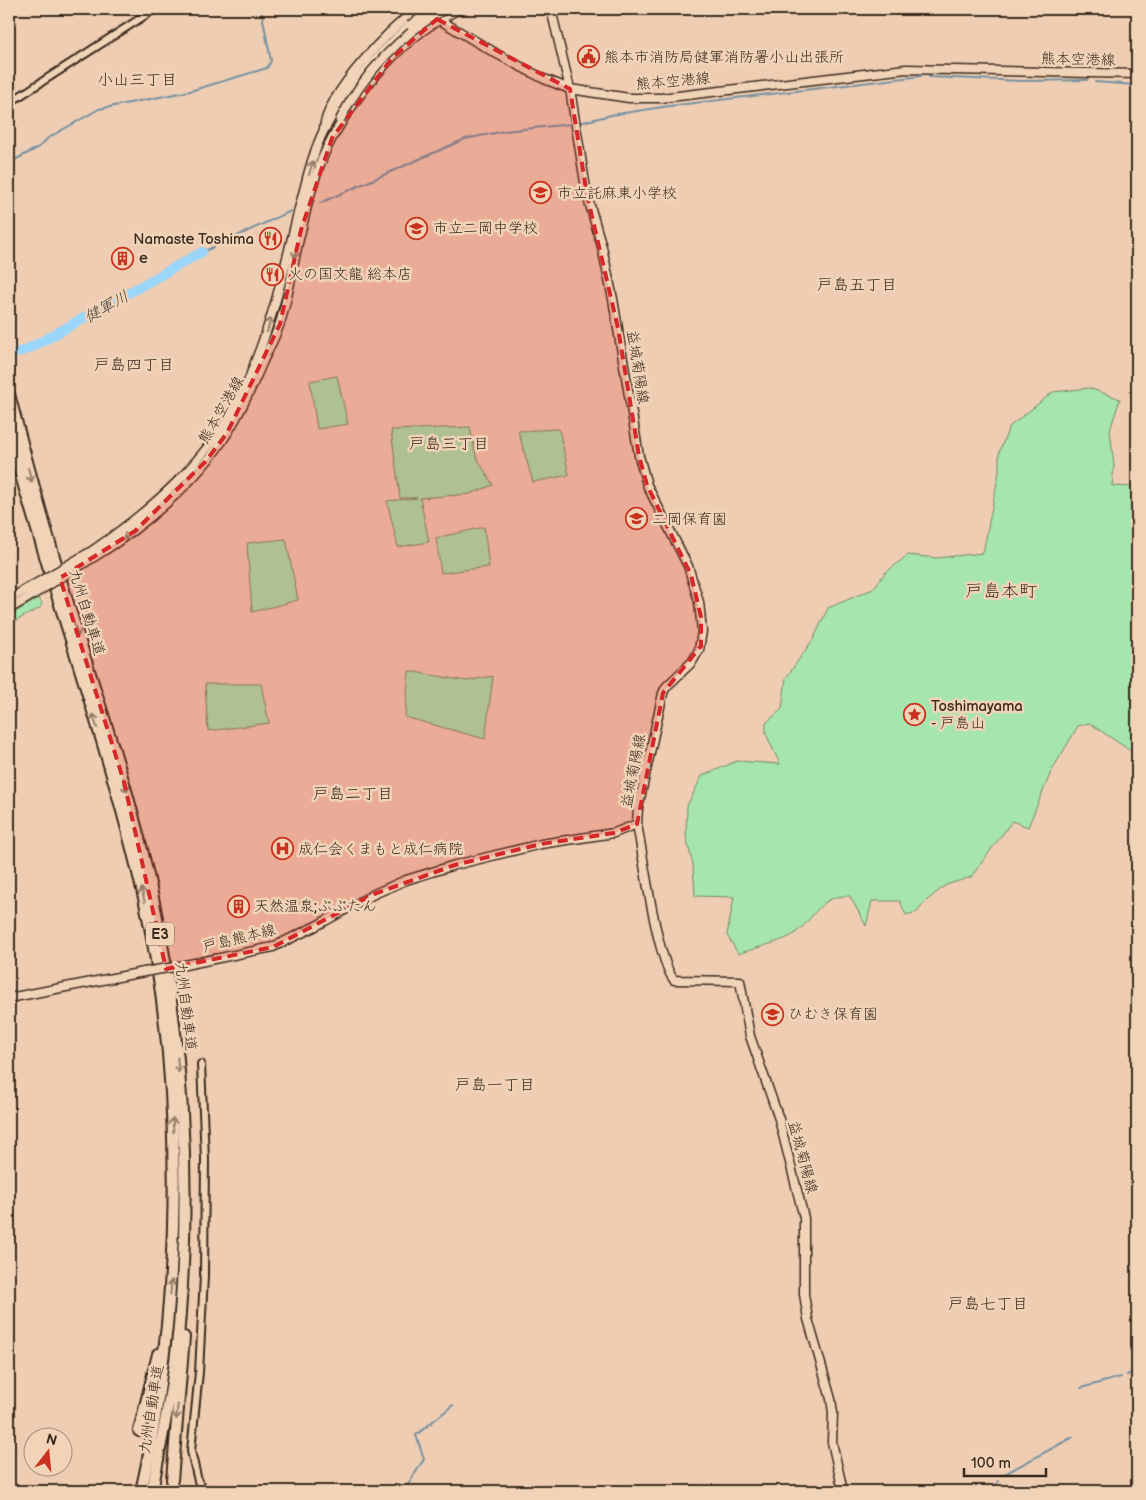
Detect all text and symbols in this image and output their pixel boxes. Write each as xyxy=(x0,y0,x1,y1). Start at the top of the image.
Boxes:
public building icon: 熊本市消防局健軍消防署小山出張所 xyxy=(576,45,600,69)
place label: 熊本市消防局健軍消防署小山出張所 xyxy=(604,48,844,67)
street label: 熊本空港線 xyxy=(1040,49,1116,70)
street label: 熊本空港線 xyxy=(635,69,711,94)
district label: 小山三丁目 xyxy=(97,71,177,90)
one-way arrow xyxy=(306,160,316,176)
school or university icon: 市立託麻東小学校 xyxy=(529,181,553,205)
place label: 市立託麻東小学校 xyxy=(557,184,677,203)
school or university icon: 市立二岡中学校 xyxy=(405,216,429,240)
place label: 市立二岡中学校 xyxy=(433,219,538,238)
restaurant icon: Namaste Toshima xyxy=(258,227,282,251)
place label: Namaste Toshima xyxy=(133,230,254,249)
one-way arrow xyxy=(291,243,301,259)
building icon: e xyxy=(111,246,135,270)
place label: e xyxy=(139,249,148,268)
restaurant icon: 火の国文龍 総本店 xyxy=(260,262,284,286)
place label: 火の国文龍 総本店 xyxy=(288,265,412,284)
district label: 戸島五丁目 xyxy=(817,276,897,295)
water label: 健軍川 xyxy=(81,287,132,327)
one-way arrow xyxy=(265,318,275,334)
street label: 益城菊陽線 xyxy=(622,329,653,406)
district label: 戸島四丁目 xyxy=(94,356,174,375)
street label: 熊本空港線 xyxy=(194,373,248,447)
district label: 戸島三丁目 xyxy=(409,435,489,454)
one-way arrow xyxy=(26,466,35,482)
school or university icon: 二岡保育園 xyxy=(624,507,648,531)
place label: 二岡保育園 xyxy=(652,510,727,529)
one-way arrow xyxy=(123,529,136,540)
street label: 九州自動車道 xyxy=(64,566,109,658)
district label: 戸島本町 xyxy=(965,581,1037,602)
one-way arrow xyxy=(72,622,82,638)
place label: Toshimayama - 戸島山 xyxy=(931,697,1023,733)
place icon: Toshimayama - 戸島山 xyxy=(903,703,927,727)
one-way arrow xyxy=(90,714,100,730)
street label: 益城菊陽線 xyxy=(617,732,650,810)
one-way arrow xyxy=(120,777,130,793)
district label: 戸島二丁目 xyxy=(313,785,393,804)
hospital icon: 成仁会くまもと成仁病院 xyxy=(270,837,294,861)
place label: 成仁会くまもと成仁病院 xyxy=(298,840,463,859)
one-way arrow xyxy=(138,887,147,903)
building icon: 天然温泉;ぶぶたん xyxy=(226,894,250,918)
place label: 天然温泉;ぶぶたん xyxy=(254,897,377,916)
street label: 戸島熊本線 xyxy=(200,920,278,957)
road number: E3 xyxy=(146,922,174,946)
street label: 九州自動車道 xyxy=(171,960,200,1052)
school or university icon: ひむき保育園 xyxy=(760,1002,784,1026)
place label: ひむき保育園 xyxy=(788,1005,878,1024)
one-way arrow xyxy=(174,1057,183,1073)
district label: 戸島一丁目 xyxy=(455,1076,535,1095)
one-way arrow xyxy=(169,1117,178,1133)
street label: 益城菊陽線 xyxy=(784,1118,821,1196)
one-way arrow xyxy=(166,1280,176,1296)
district label: 戸島七丁目 xyxy=(948,1295,1028,1314)
street label: 九州自動車道 xyxy=(135,1363,168,1455)
one-way arrow xyxy=(172,1404,182,1420)
north arrow xyxy=(22,1428,72,1478)
text: N xyxy=(44,1430,59,1450)
scale bar xyxy=(964,1445,1046,1477)
text: 100 m xyxy=(971,1454,1011,1473)

